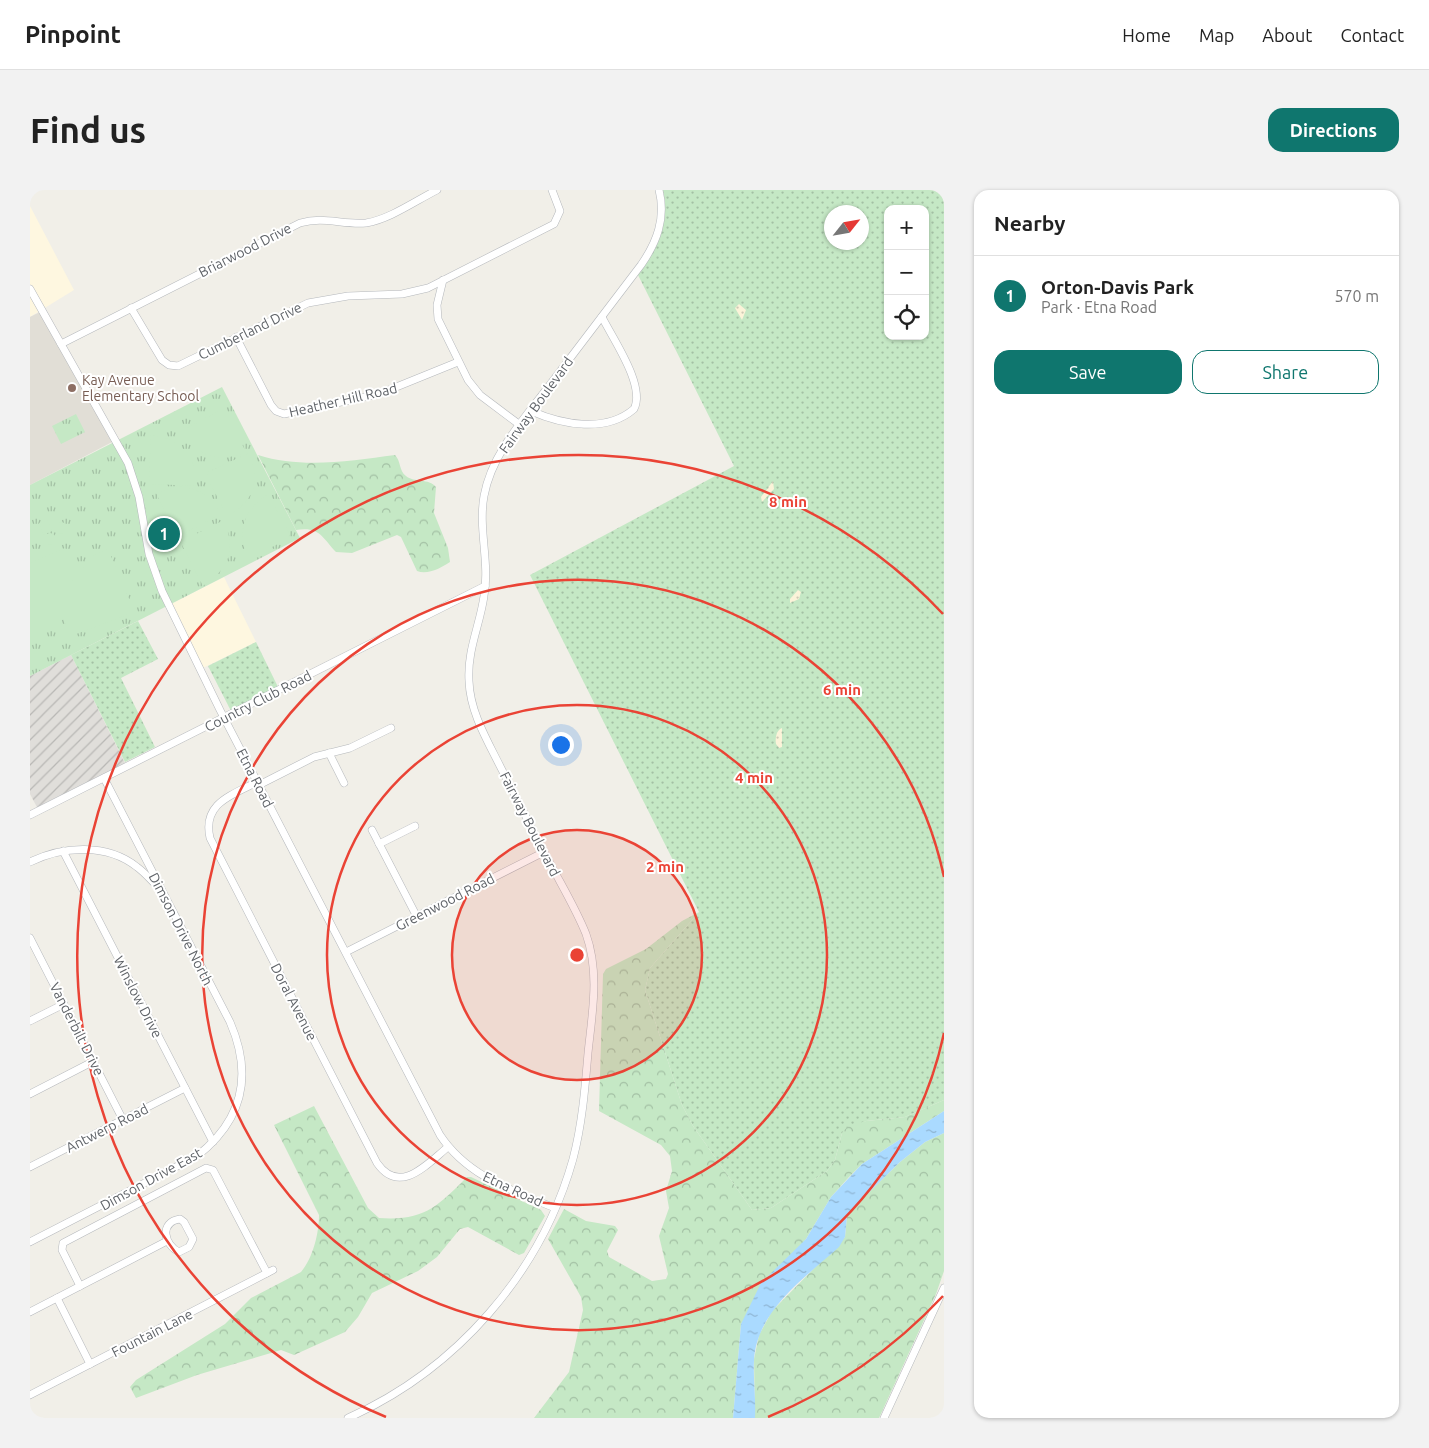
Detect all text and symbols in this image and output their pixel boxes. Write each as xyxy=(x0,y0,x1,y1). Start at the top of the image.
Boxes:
text: Pinpoint xyxy=(25,21,121,48)
text: Home xyxy=(1122,25,1171,45)
text: Map xyxy=(1199,25,1234,45)
text: About xyxy=(1262,25,1312,45)
text: Contact xyxy=(1340,25,1404,45)
button: Directions xyxy=(1268,108,1399,152)
text: Find us xyxy=(30,110,146,150)
north arrow xyxy=(824,205,869,250)
map controls xyxy=(884,205,929,340)
button: + xyxy=(884,205,929,250)
text: Nearby xyxy=(994,211,1065,235)
street label: Briarwood Drive xyxy=(196,220,294,280)
button: − xyxy=(884,250,929,295)
text: Orton-Davis Park xyxy=(1041,276,1194,298)
text: 1 xyxy=(1005,287,1015,305)
text: 570 m xyxy=(1334,287,1379,305)
button: locate xyxy=(884,295,929,340)
text: Park · Etna Road xyxy=(1041,298,1157,316)
street label: Cumberland Drive xyxy=(196,299,304,363)
button: Save xyxy=(994,350,1182,394)
button: Share xyxy=(1192,350,1379,394)
street label: Fairway Boulevard xyxy=(496,354,576,456)
place label: Kay Avenue Elementary School xyxy=(82,372,200,404)
street label: Heather Hill Road xyxy=(287,380,399,420)
marker: Kay Avenue Elementary School xyxy=(66,382,78,394)
text: 8 min xyxy=(769,493,807,510)
pin: 1 xyxy=(148,515,180,553)
street label: Country Club Road xyxy=(202,667,314,735)
text: 6 min xyxy=(823,681,861,698)
your location xyxy=(548,732,574,758)
street label: Etna Road xyxy=(233,746,277,810)
street label: Fairway Boulevard xyxy=(497,769,563,879)
text: 4 min xyxy=(735,769,773,786)
text: 2 min xyxy=(646,858,684,875)
street label: Dimson Drive North xyxy=(146,870,216,988)
street label: Greenwood Road xyxy=(393,870,497,934)
centre of rings xyxy=(568,946,586,964)
street label: Winslow Drive xyxy=(111,953,165,1041)
street label: Doral Avenue xyxy=(268,961,320,1043)
street label: Vanderbilt Drive xyxy=(47,980,107,1078)
street label: Antwerp Road xyxy=(63,1100,151,1156)
street label: Dimson Drive East xyxy=(97,1144,205,1214)
street label: Etna Road xyxy=(481,1168,545,1210)
street label: Fountain Lane xyxy=(109,1306,195,1360)

